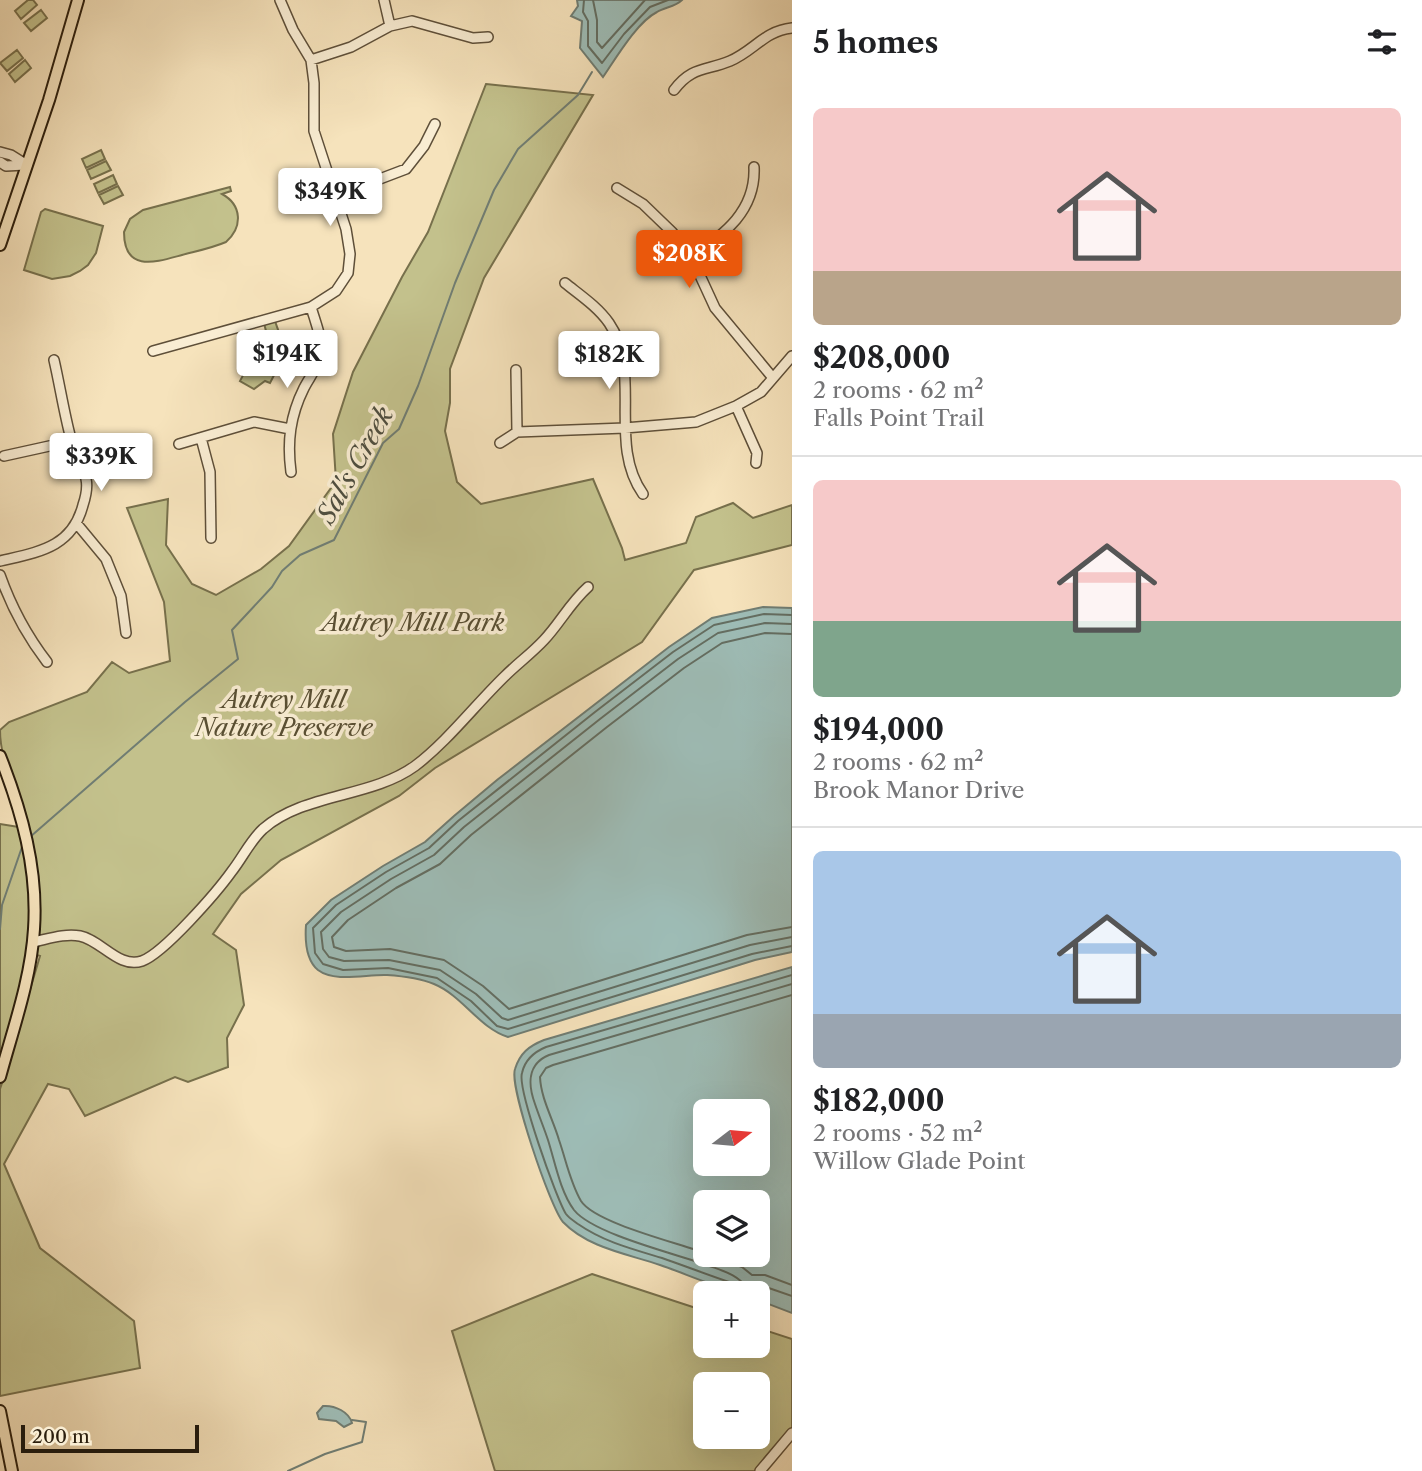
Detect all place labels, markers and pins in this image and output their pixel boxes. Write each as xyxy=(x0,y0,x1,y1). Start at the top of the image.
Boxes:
pin: $349K xyxy=(281,168,379,228)
pin: $208K xyxy=(640,230,738,290)
pin: $194K xyxy=(238,330,336,390)
pin: $182K xyxy=(560,332,658,391)
pin: $339K xyxy=(52,434,150,493)

